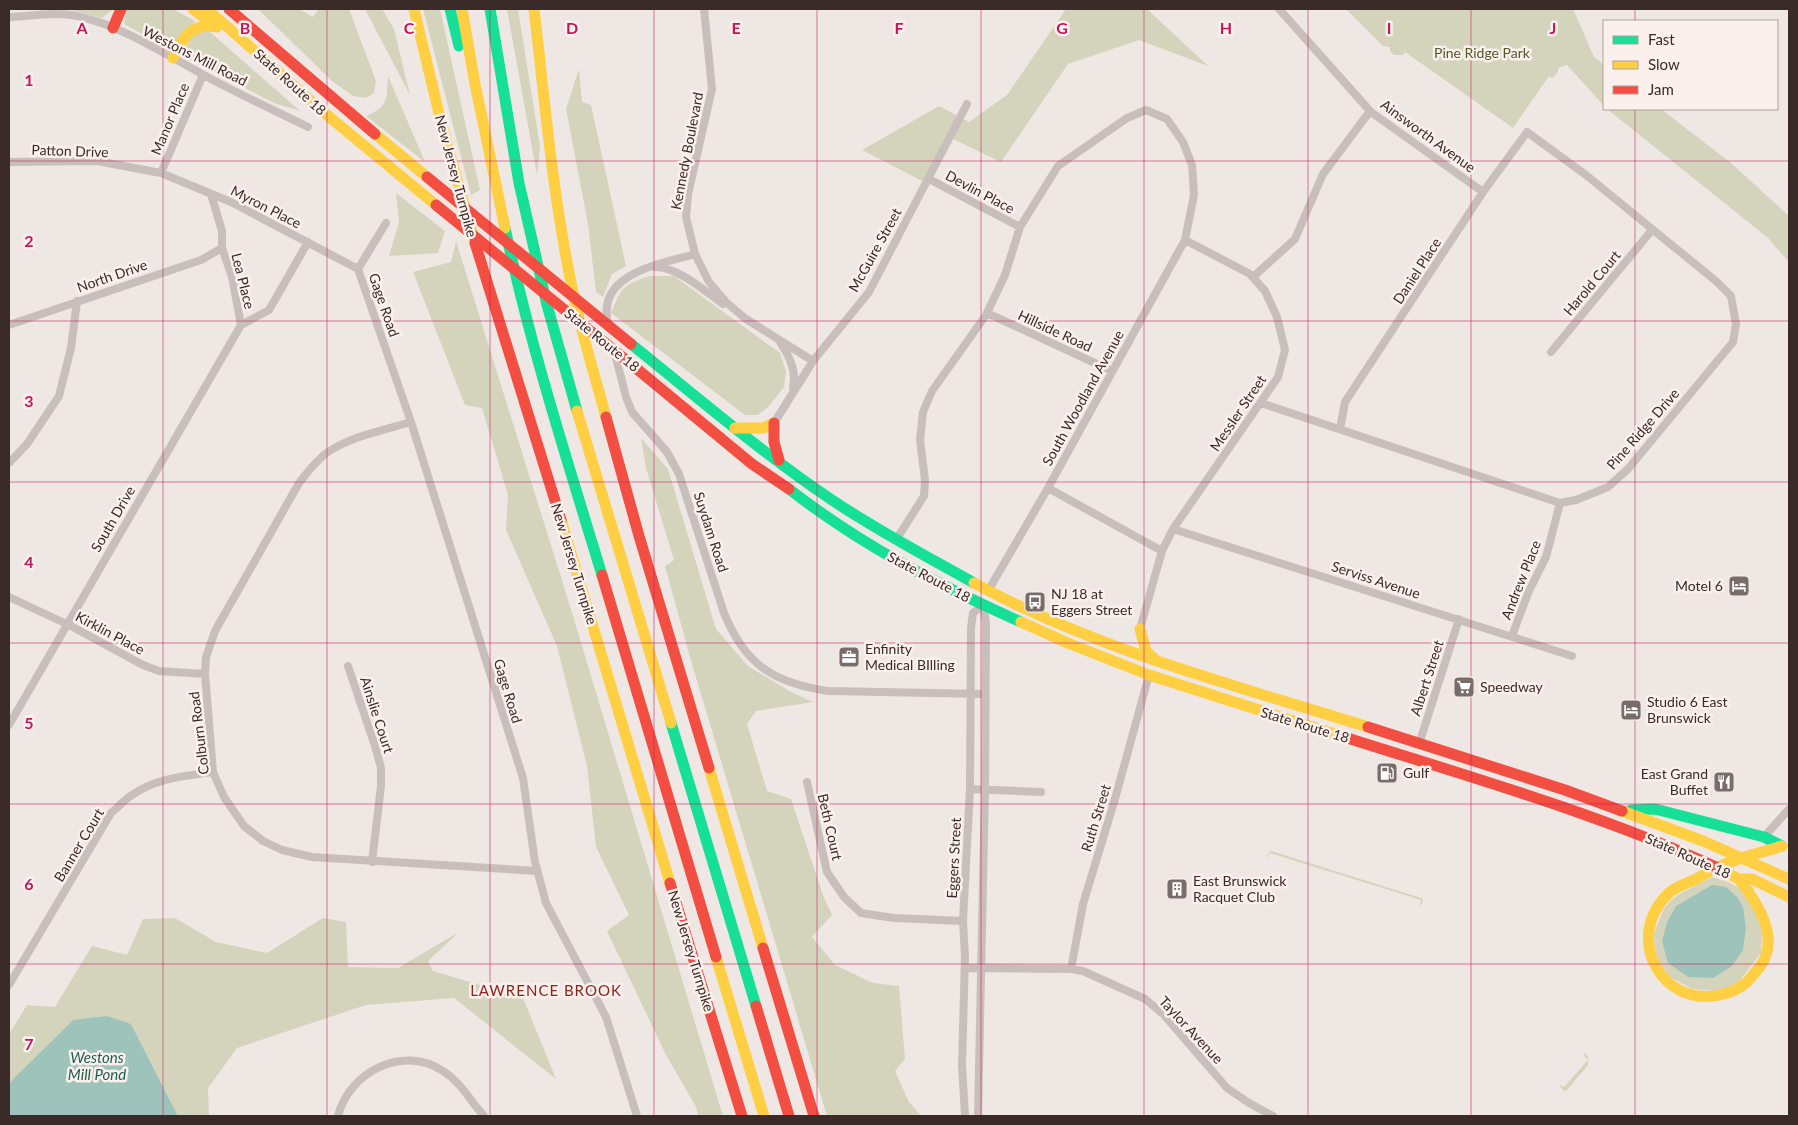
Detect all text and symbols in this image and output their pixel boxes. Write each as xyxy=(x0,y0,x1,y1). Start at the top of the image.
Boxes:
text: A xyxy=(75,18,88,37)
text: B xyxy=(240,18,250,37)
text: C xyxy=(404,18,415,37)
text: D xyxy=(566,18,578,37)
text: E xyxy=(731,18,741,37)
text: F xyxy=(894,18,904,37)
text: G xyxy=(1056,18,1068,37)
text: H xyxy=(1220,18,1232,37)
text: I xyxy=(1387,18,1391,37)
text: J xyxy=(1550,18,1556,37)
legend xyxy=(1603,20,1778,110)
street label: Westons Mill Road xyxy=(140,22,250,89)
text: Fast xyxy=(1648,30,1675,48)
park label: Pine Ridge Park xyxy=(1434,44,1531,61)
street label: State Route 18 xyxy=(251,45,330,119)
text: Slow xyxy=(1648,55,1680,73)
text: 1 xyxy=(24,70,34,89)
street label: Manor Place xyxy=(147,80,192,157)
text: Jam xyxy=(1648,80,1674,98)
street label: Kennedy Boulevard xyxy=(667,91,706,211)
street label: Ainsworth Avenue xyxy=(1378,96,1479,176)
street label: New Jersey Turnpike xyxy=(432,113,481,239)
street label: Patton Drive xyxy=(31,141,109,160)
street label: Devlin Place xyxy=(943,166,1018,217)
street label: Myron Place xyxy=(228,182,304,232)
street label: McGuire Street xyxy=(845,205,905,295)
text: 2 xyxy=(24,231,34,250)
street label: Daniel Place xyxy=(1389,234,1444,307)
street label: Harold Court xyxy=(1559,247,1624,319)
street label: Lea Place xyxy=(228,251,259,311)
street label: North Drive xyxy=(74,256,149,295)
street label: Gage Road xyxy=(366,271,403,339)
street label: State Route 18 xyxy=(561,304,643,375)
street label: Hillside Road xyxy=(1015,306,1095,355)
street label: South Woodland Avenue xyxy=(1038,327,1127,468)
street label: Messler Street xyxy=(1206,371,1269,454)
street label: Pine Ridge Drive xyxy=(1603,385,1682,473)
text: 3 xyxy=(24,391,34,410)
street label: South Drive xyxy=(87,483,138,555)
street label: Suydam Road xyxy=(691,490,732,574)
street label: New Jersey Turnpike xyxy=(548,501,601,627)
street label: Andrew Place xyxy=(1497,538,1544,622)
street label: State Route 18 xyxy=(885,548,974,606)
text: 4 xyxy=(24,552,34,571)
street label: Serviss Avenue xyxy=(1330,557,1423,602)
hotel icon: Motel 6 xyxy=(1727,574,1751,598)
place label: Motel 6 xyxy=(1675,577,1723,594)
place label: NJ 18 at Eggers Street xyxy=(1051,585,1132,618)
bus stop icon: NJ 18 at Eggers Street xyxy=(1023,590,1047,614)
street label: Kirklin Place xyxy=(73,607,148,658)
street label: Albert Street xyxy=(1406,638,1447,718)
place label: Enfinity Medical BIlling xyxy=(865,640,955,673)
office icon: Enfinity Medical BIlling xyxy=(837,645,861,669)
street label: Gage Road xyxy=(491,657,526,725)
street label: Ainslie Court xyxy=(357,674,398,755)
supermarket icon: Speedway xyxy=(1452,675,1476,699)
place label: Speedway xyxy=(1480,678,1544,695)
street label: Colburn Road xyxy=(185,691,212,776)
place label: Studio 6 East Brunswick xyxy=(1647,693,1728,726)
hotel icon: Studio 6 East Brunswick xyxy=(1619,698,1643,722)
street label: State Route 18 xyxy=(1259,703,1351,746)
text: 5 xyxy=(24,713,34,732)
fuel station icon: Gulf xyxy=(1375,761,1399,785)
place label: Gulf xyxy=(1403,764,1429,781)
place label: East Grand Buffet xyxy=(1641,765,1708,798)
restaurant icon: East Grand Buffet xyxy=(1712,770,1736,794)
street label: Ruth Street xyxy=(1077,782,1114,854)
street label: Beth Court xyxy=(815,792,846,862)
street label: Banner Court xyxy=(50,805,107,884)
street label: Eggers Street xyxy=(943,817,964,899)
street label: State Route 18 xyxy=(1643,829,1733,882)
place label: East Brunswick Racquet Club xyxy=(1193,872,1287,905)
text: 6 xyxy=(24,874,34,893)
building icon: East Brunswick Racquet Club xyxy=(1165,877,1189,901)
street label: New Jersey Turnpike xyxy=(665,888,718,1014)
district label: LAWRENCE BROOK xyxy=(470,981,622,999)
street label: Taylor Avenue xyxy=(1156,992,1227,1067)
text: 7 xyxy=(24,1034,34,1053)
water label: Westons Mill Pond xyxy=(68,1048,126,1083)

